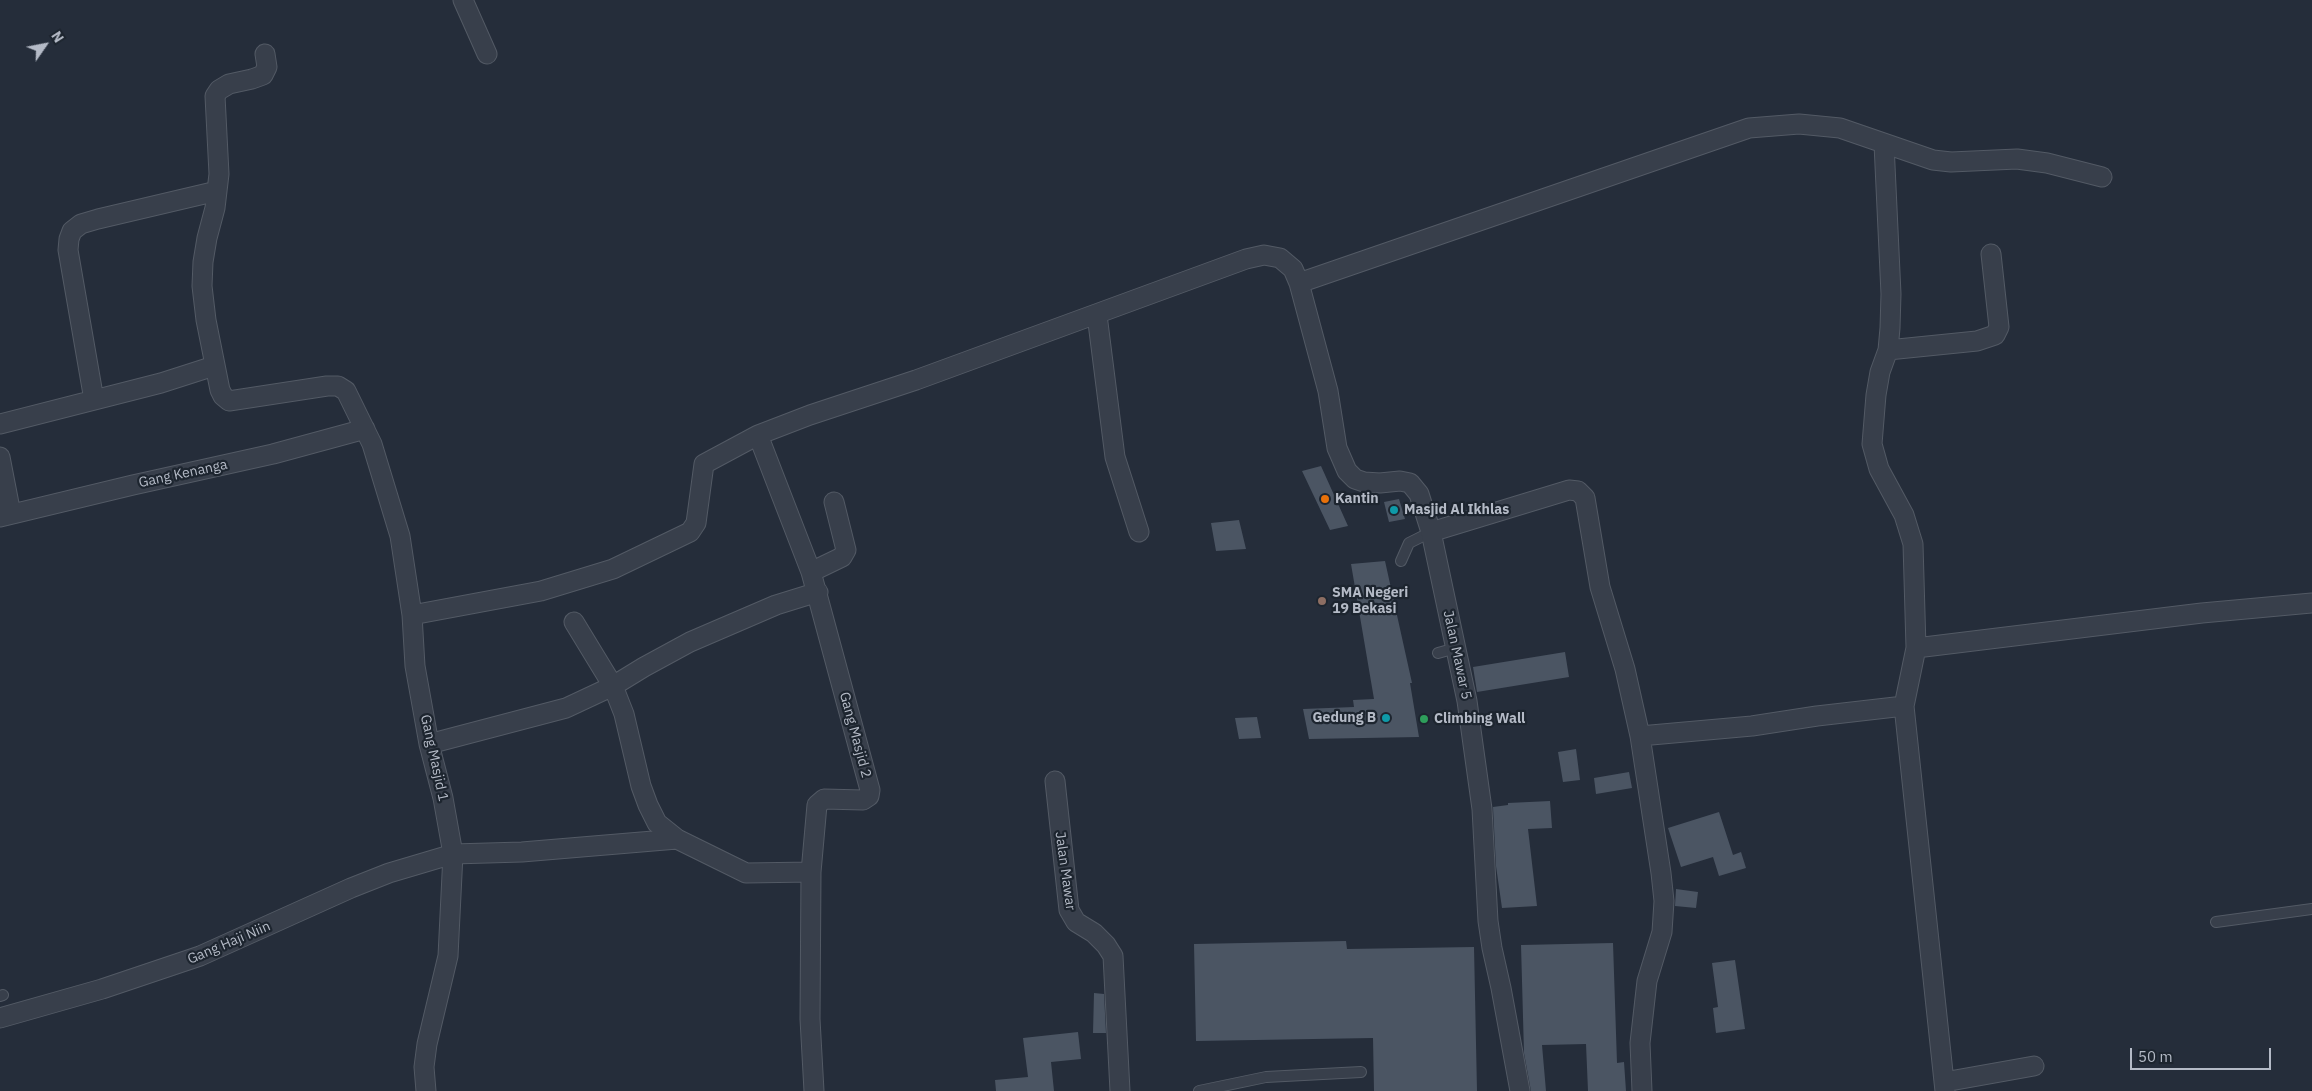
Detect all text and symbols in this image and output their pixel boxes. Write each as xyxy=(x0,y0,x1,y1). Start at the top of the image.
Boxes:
north arrow xyxy=(20,20,70,70)
text: N xyxy=(47,28,68,46)
street label: Gang Kenanga xyxy=(137,456,229,492)
place label: Kantin xyxy=(1335,491,1379,507)
marker: Kantin xyxy=(1319,493,1331,505)
place label: Masjid Al Ikhlas xyxy=(1404,502,1509,518)
marker: Masjid Al Ikhlas xyxy=(1388,504,1400,516)
place label: SMA Negeri 19 Bekasi xyxy=(1332,585,1408,618)
marker: SMA Negeri 19 Bekasi xyxy=(1316,595,1328,607)
street label: Jalan Mawar 5 xyxy=(1439,609,1475,701)
street label: Gang Masjid 2 xyxy=(835,690,875,780)
place label: Gedung B xyxy=(1312,710,1376,726)
place label: Climbing Wall xyxy=(1434,711,1525,727)
marker: Gedung B xyxy=(1380,712,1392,724)
street label: Gang Masjid 1 xyxy=(417,713,451,803)
marker: Climbing Wall xyxy=(1418,713,1430,725)
street label: Jalan Mawar xyxy=(1051,831,1079,911)
street label: Gang Haji Niin xyxy=(185,918,273,968)
scale bar xyxy=(2132,1038,2273,1070)
text: 50 m xyxy=(2138,1047,2173,1066)

